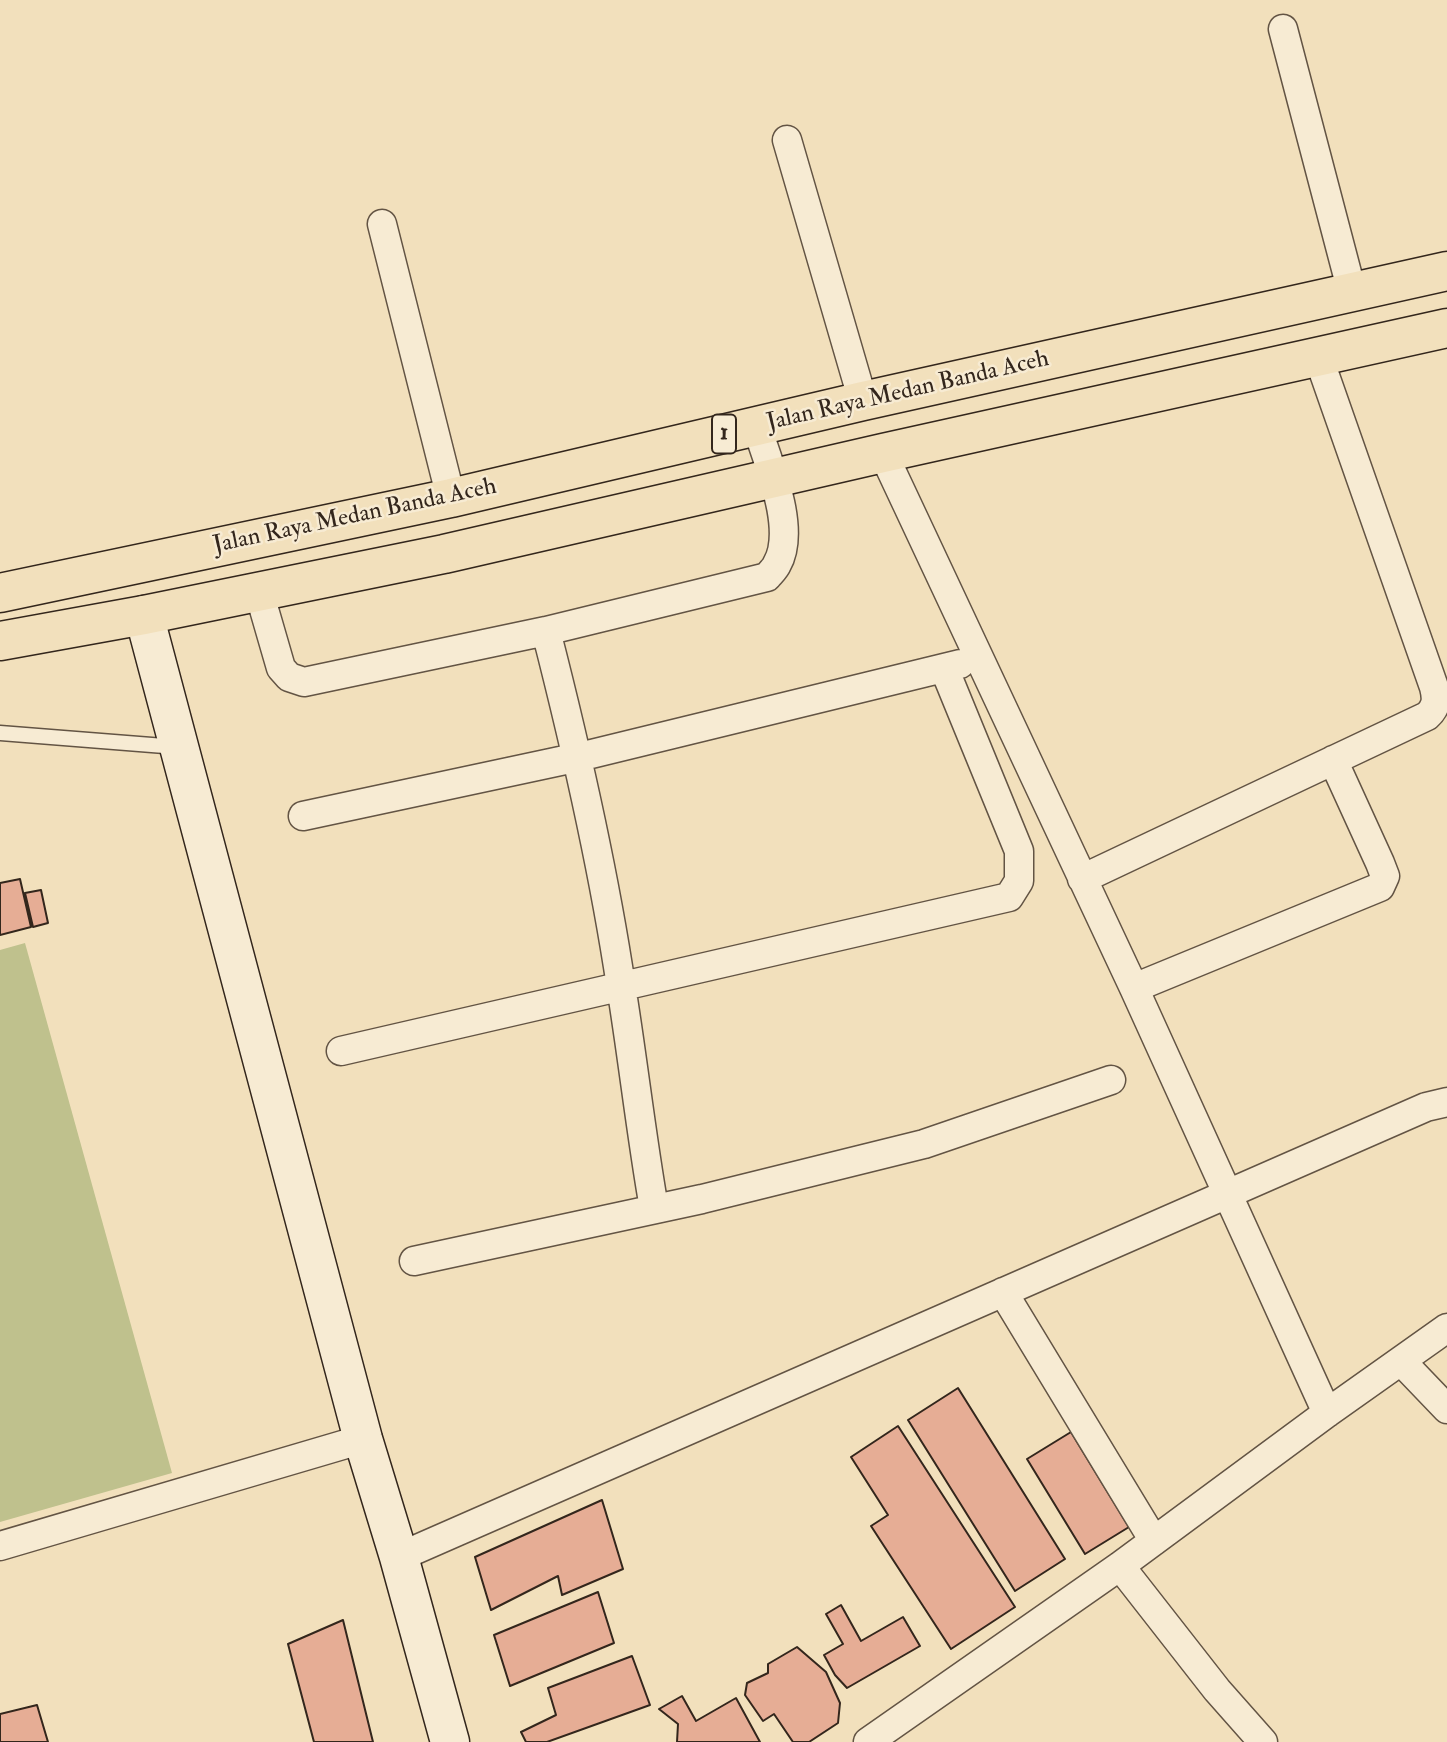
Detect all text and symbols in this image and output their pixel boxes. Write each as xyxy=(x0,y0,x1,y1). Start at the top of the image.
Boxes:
street label: Jalan Raya Medan Banda Aceh xyxy=(764,345,1052,439)
road number: 1 xyxy=(712,414,736,454)
street label: Jalan Raya Medan Banda Aceh xyxy=(211,473,499,561)

